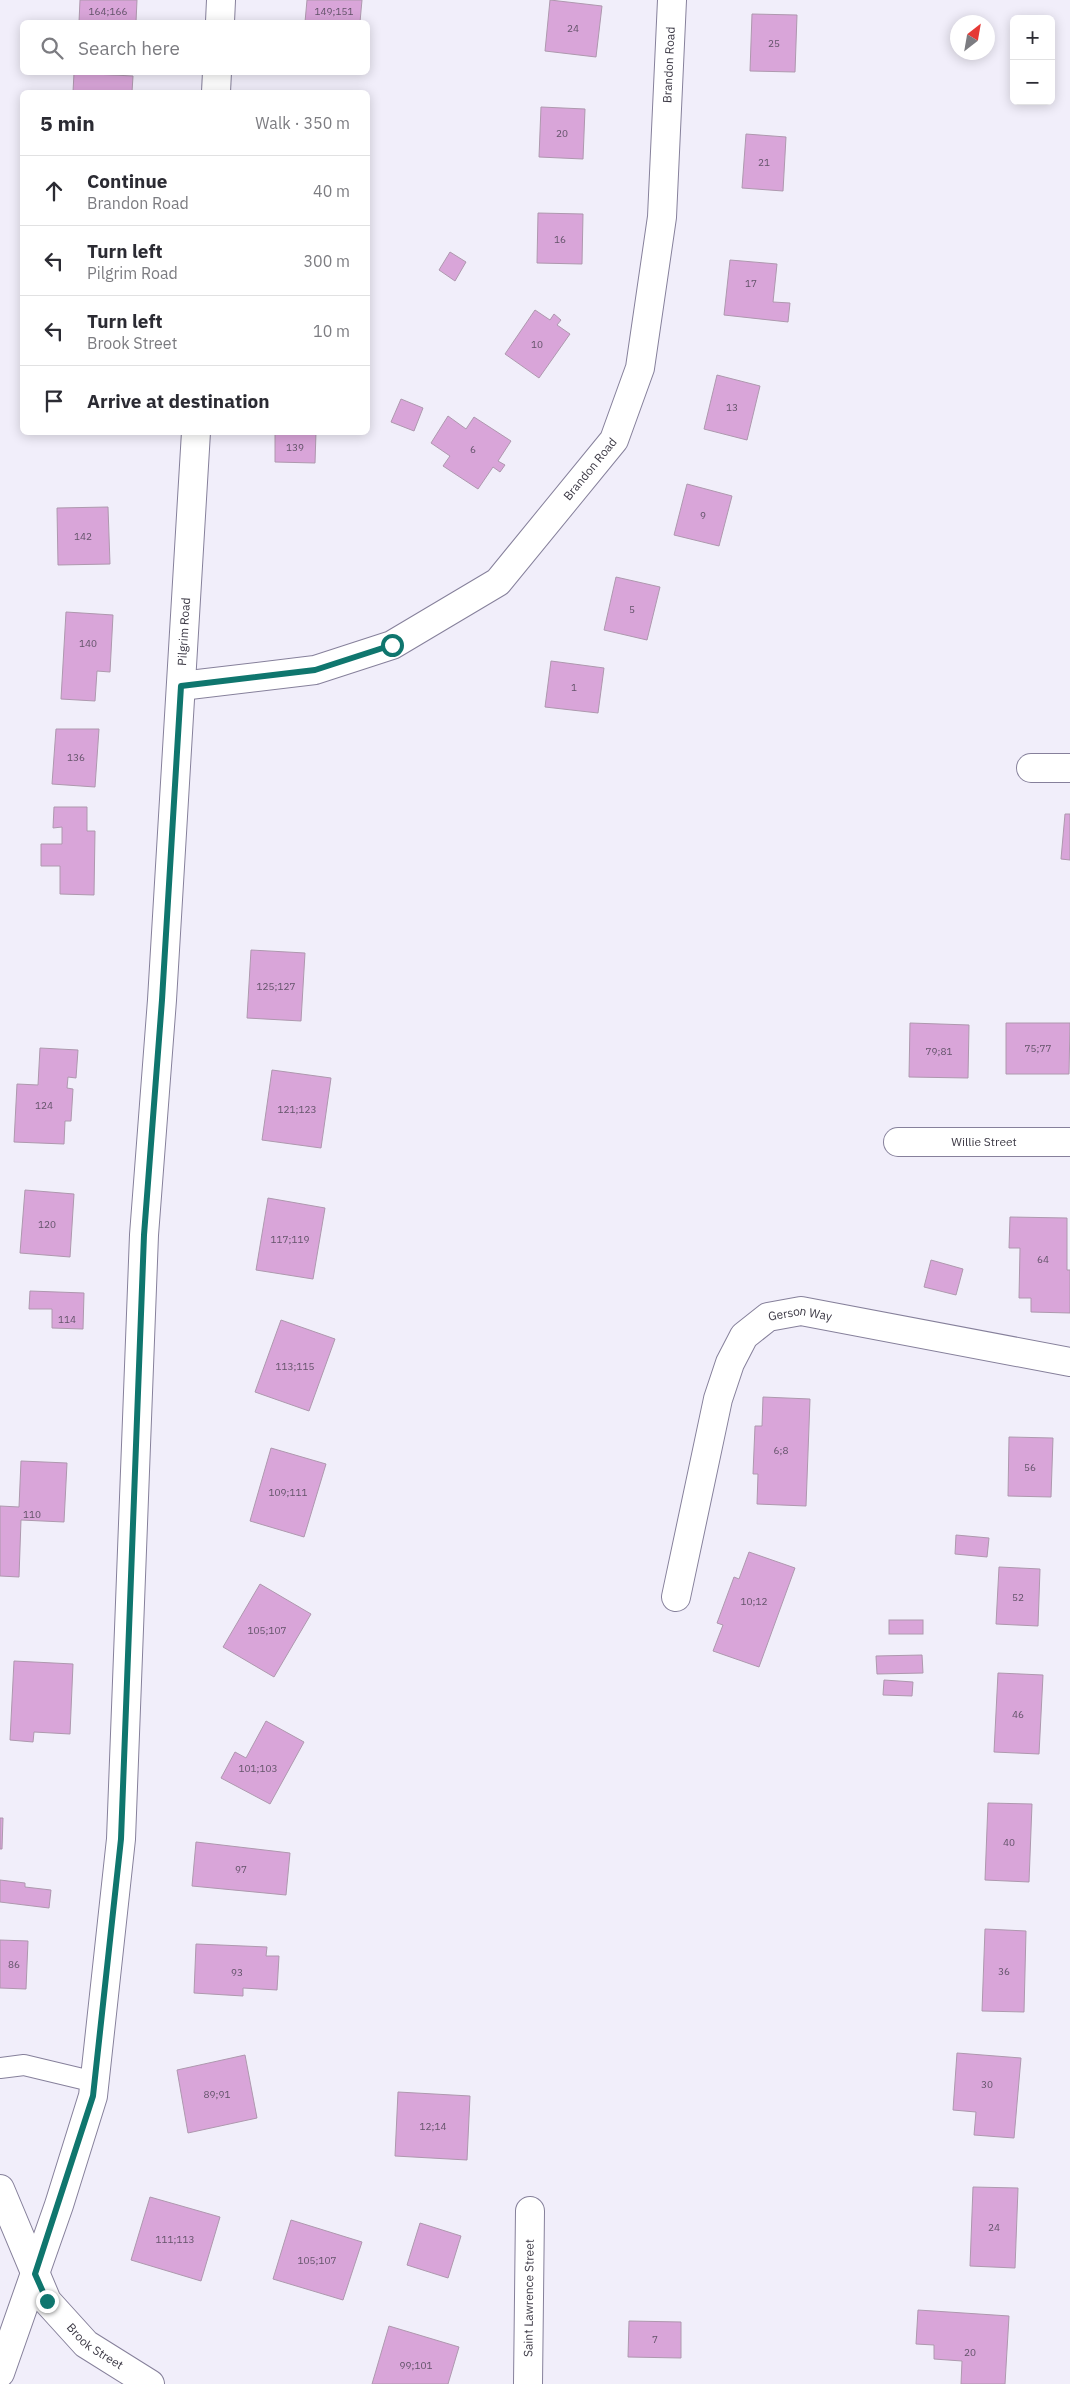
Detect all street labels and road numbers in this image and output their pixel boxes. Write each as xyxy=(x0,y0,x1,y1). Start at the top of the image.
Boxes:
street label: Brandon Road xyxy=(659,26,678,103)
street label: Brandon Road xyxy=(560,434,620,503)
street label: Pilgrim Road xyxy=(174,597,193,666)
street label: Willie Street xyxy=(951,1134,1017,1149)
street label: Gerson Way xyxy=(767,1303,833,1324)
street label: Saint Lawrence Street xyxy=(520,2239,537,2357)
street label: Brook Street xyxy=(64,2320,126,2372)

